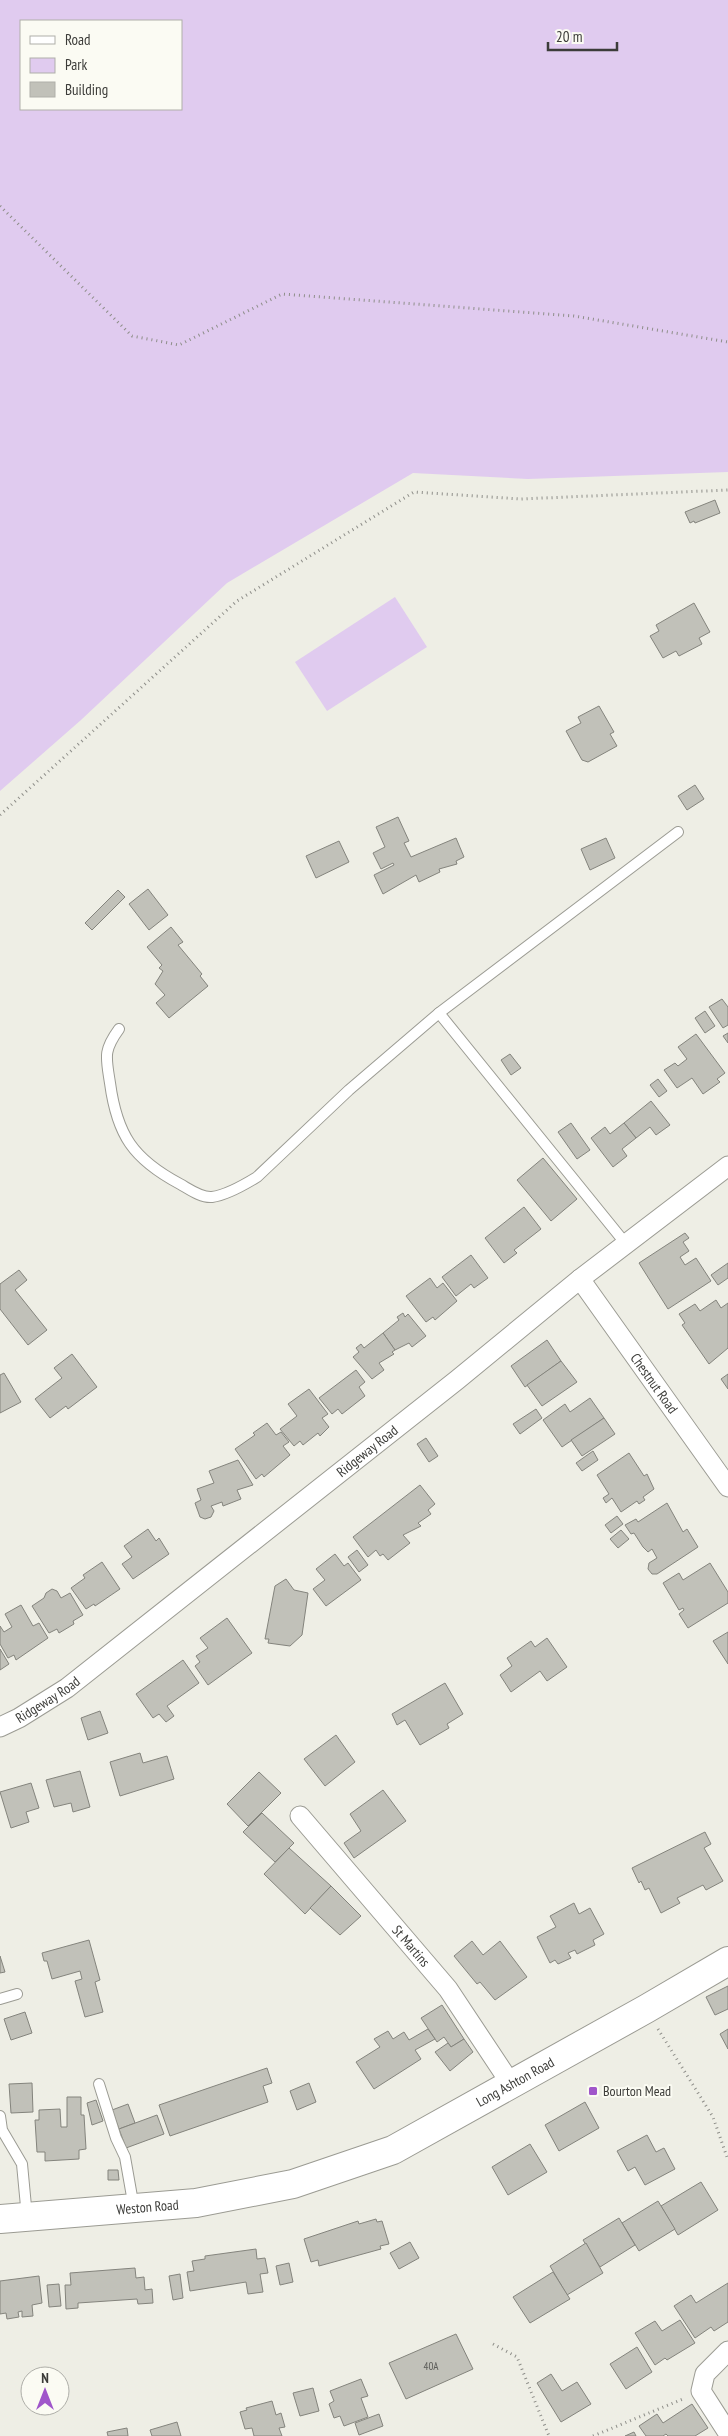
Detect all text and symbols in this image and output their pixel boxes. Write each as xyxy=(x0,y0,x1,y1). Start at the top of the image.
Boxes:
legend xyxy=(20,20,182,110)
scale bar xyxy=(548,20,617,52)
text: 20 m xyxy=(556,27,582,46)
text: Road xyxy=(65,30,91,49)
text: Park xyxy=(65,55,87,74)
text: Building xyxy=(65,80,108,99)
street label: Chestnut Road xyxy=(627,1350,682,1417)
street label: Ridgeway Road xyxy=(333,1421,401,1481)
street label: Ridgeway Road xyxy=(12,1672,84,1727)
street label: St Martins xyxy=(388,1921,434,1971)
street label: Long Ashton Road xyxy=(473,2053,557,2111)
place label: Bourton Mead xyxy=(603,2082,671,2100)
marker: Bourton Mead xyxy=(587,2085,599,2097)
street label: Weston Road xyxy=(116,2195,179,2218)
house number: 40A xyxy=(423,2359,439,2373)
north arrow xyxy=(20,2366,70,2416)
text: N xyxy=(41,2369,49,2387)

